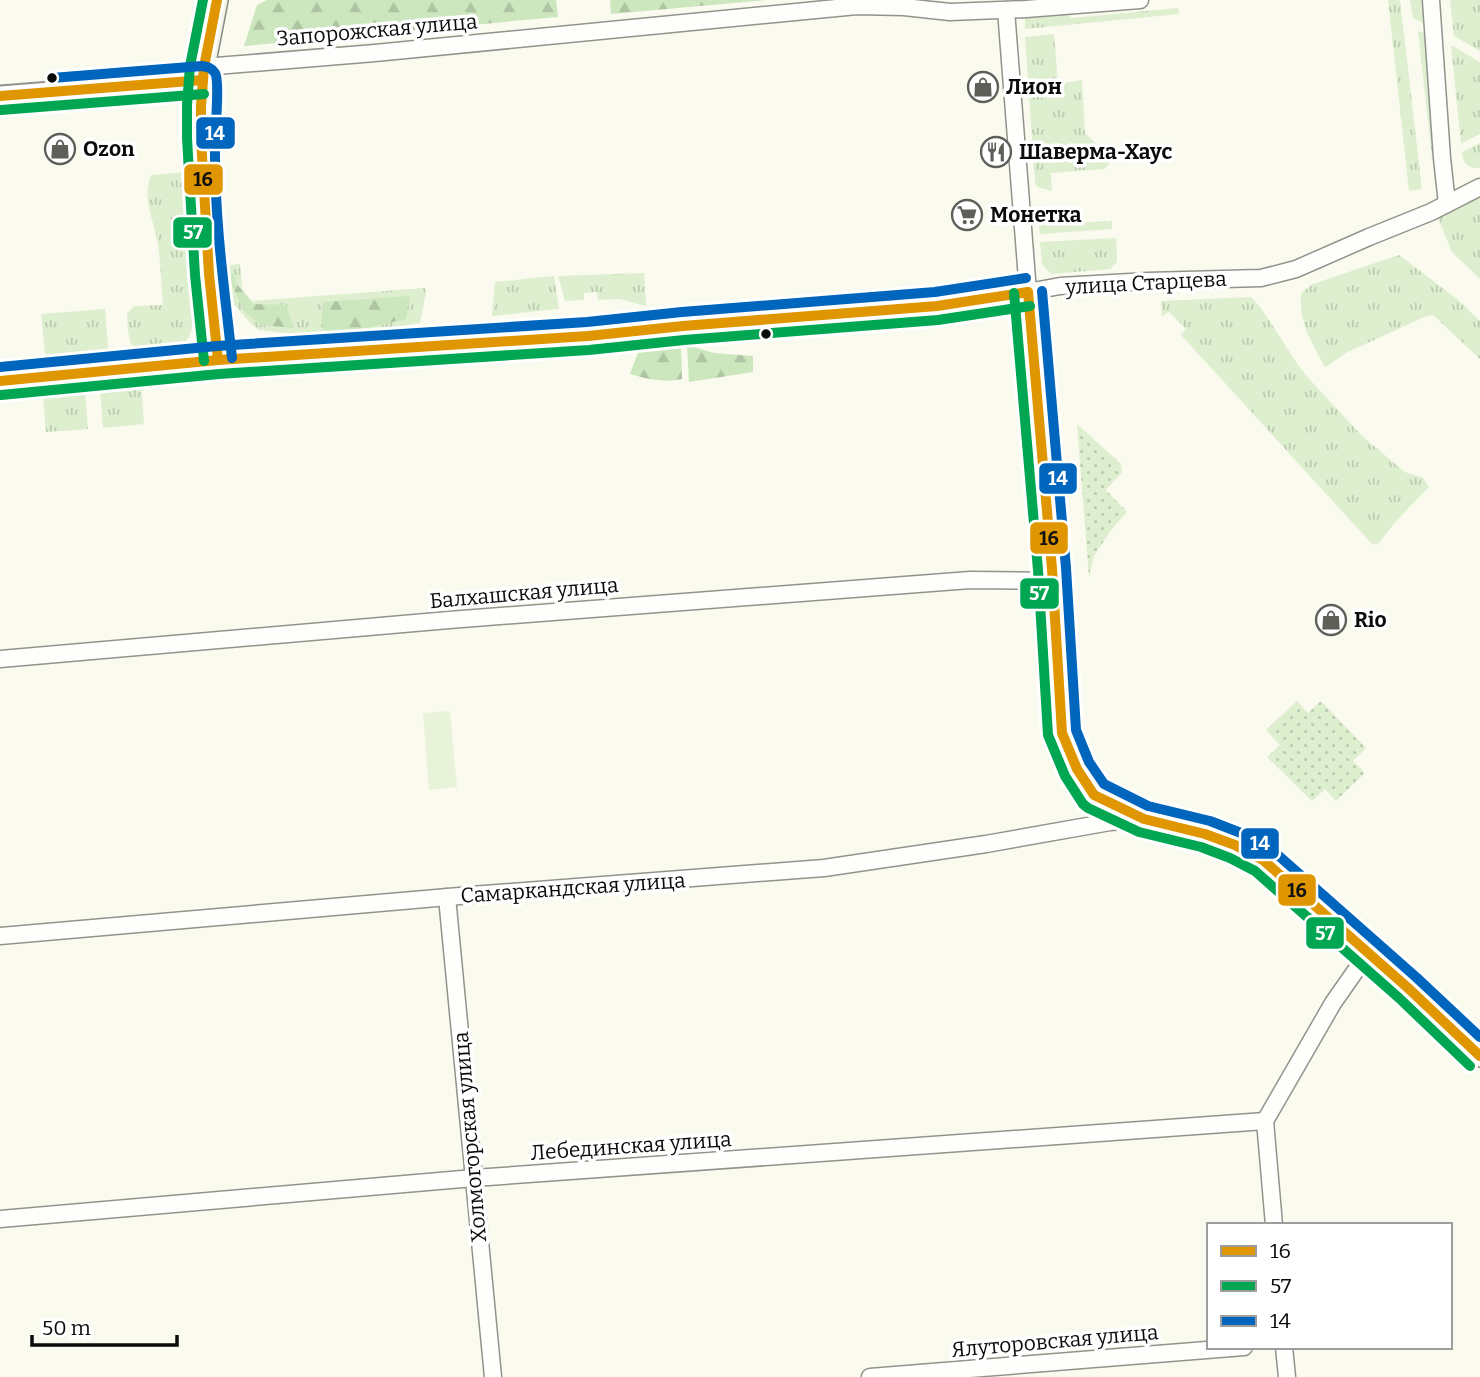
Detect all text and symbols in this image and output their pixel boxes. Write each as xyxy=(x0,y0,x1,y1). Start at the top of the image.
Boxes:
street label: Запорожская улица xyxy=(276,8,479,52)
shop icon: Лион xyxy=(966,70,1000,104)
unlabelled marker xyxy=(45,71,59,85)
place label: Лион xyxy=(1006,74,1062,100)
line badge: 14 xyxy=(195,116,236,150)
text: 14 xyxy=(205,122,225,145)
shop icon: Ozon xyxy=(43,132,77,166)
restaurant icon: Шаверма-Хаус xyxy=(979,135,1013,169)
place label: Ozon xyxy=(83,136,135,162)
place label: Шаверма-Хаус xyxy=(1019,139,1172,165)
line badge: 16 xyxy=(183,163,224,196)
text: 16 xyxy=(193,168,213,191)
supermarket icon: Монетка xyxy=(950,198,984,232)
place label: Монетка xyxy=(990,202,1082,228)
line badge: 57 xyxy=(172,216,213,249)
text: 57 xyxy=(183,221,203,244)
street label: улица Старцева xyxy=(1064,266,1228,300)
unlabelled marker xyxy=(759,327,773,341)
line badge: 14 xyxy=(1038,462,1078,495)
text: 14 xyxy=(1048,467,1068,490)
line badge: 16 xyxy=(1029,521,1069,555)
text: 16 xyxy=(1039,527,1059,550)
street label: Балхашская улица xyxy=(428,572,620,614)
line badge: 57 xyxy=(1019,577,1060,610)
text: 57 xyxy=(1029,582,1049,605)
shop icon: Rio xyxy=(1314,603,1348,637)
place label: Rio xyxy=(1354,607,1387,633)
line badge: 14 xyxy=(1240,827,1280,860)
text: 14 xyxy=(1250,832,1270,855)
street label: Самаркандская улица xyxy=(460,867,687,909)
line badge: 16 xyxy=(1277,873,1317,907)
text: 16 xyxy=(1287,879,1307,902)
line badge: 57 xyxy=(1305,916,1345,950)
text: 57 xyxy=(1315,922,1335,945)
street label: Холмогорская улица xyxy=(448,1030,492,1243)
street label: Лебединская улица xyxy=(530,1126,733,1166)
legend xyxy=(1207,1223,1452,1349)
text: 16 xyxy=(1270,1238,1291,1264)
text: 57 xyxy=(1270,1273,1292,1299)
scale bar xyxy=(32,1304,177,1348)
text: 14 xyxy=(1270,1308,1291,1334)
text: 50 m xyxy=(42,1315,91,1341)
street label: Ялуторовская улица xyxy=(950,1319,1160,1363)

